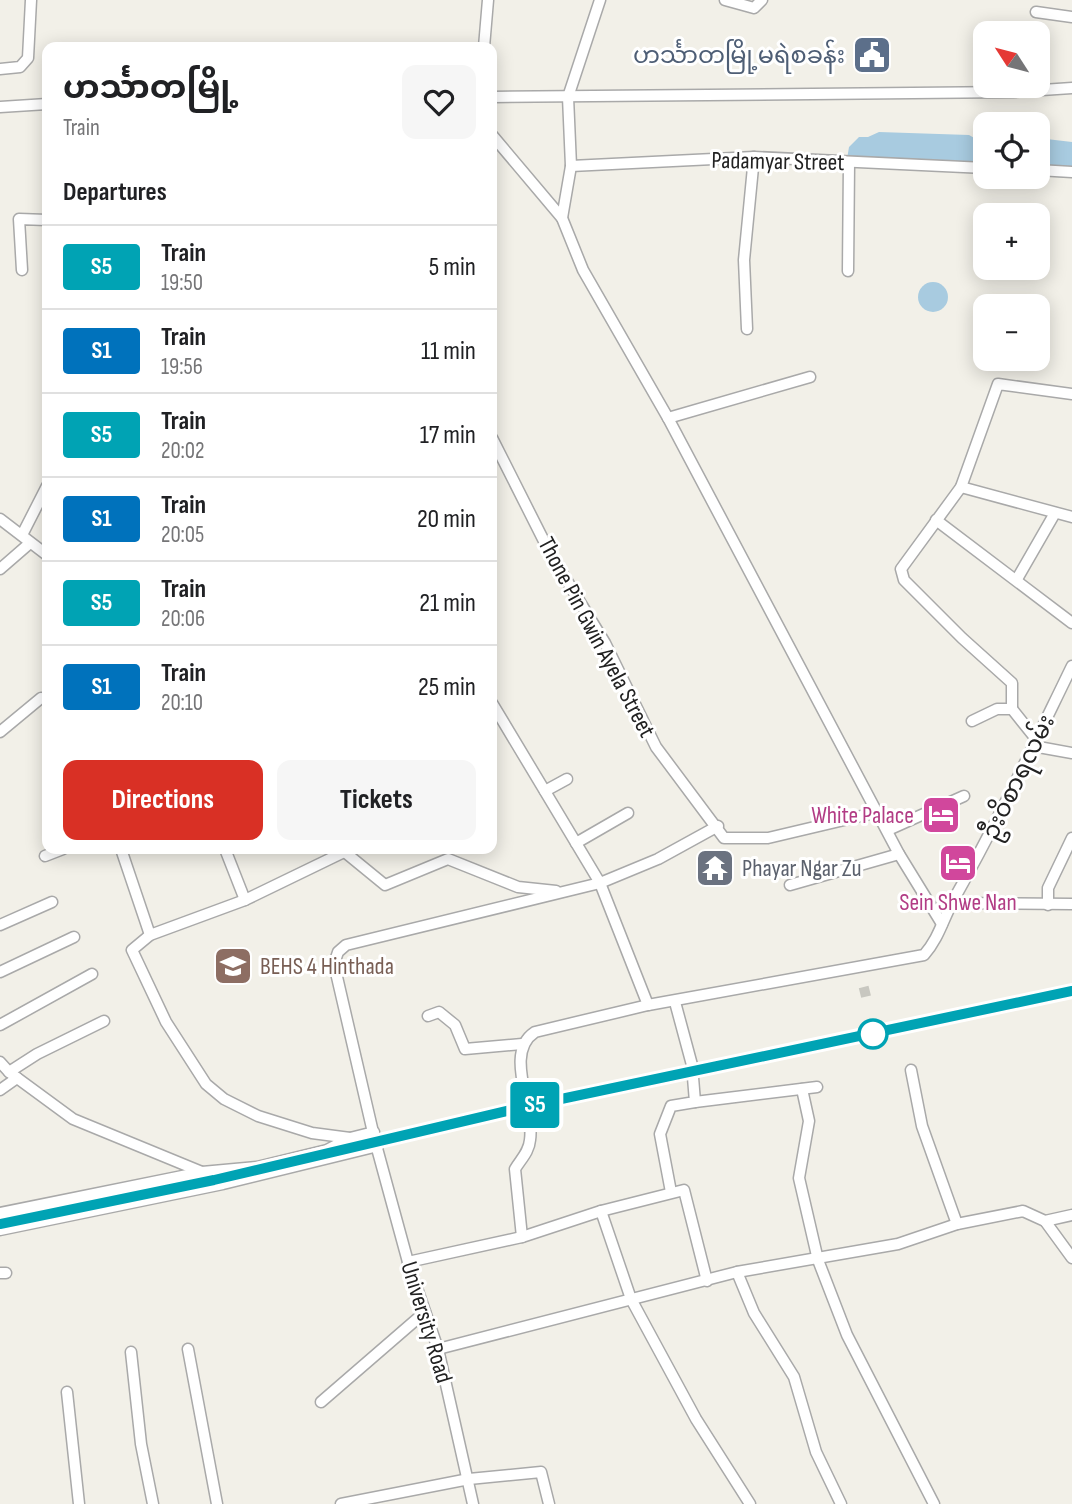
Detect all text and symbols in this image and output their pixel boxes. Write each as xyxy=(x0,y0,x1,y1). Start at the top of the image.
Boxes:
north arrow xyxy=(973,21,1050,98)
map controls xyxy=(973,21,1050,371)
public building icon: ဟင်္သာတမြို့မရဲစခန်း xyxy=(851,34,893,76)
place label: ဟင်္သာတမြို့မရဲစခန်း xyxy=(633,39,845,74)
button: heart xyxy=(402,65,476,139)
text: ဟင်္သာတမြို့ xyxy=(63,68,239,108)
button: locate xyxy=(973,112,1050,189)
text: Train xyxy=(63,114,100,142)
street label: Padamyar Street xyxy=(711,146,845,177)
text: Departures xyxy=(63,177,167,208)
button: + xyxy=(973,203,1050,280)
text: Train xyxy=(161,238,206,269)
text: S5 xyxy=(91,252,112,281)
text: 5 min xyxy=(429,252,476,283)
text: 19:50 xyxy=(161,269,203,297)
button: − xyxy=(973,294,1050,371)
text: Train xyxy=(161,322,206,353)
text: S1 xyxy=(91,336,112,365)
text: 11 min xyxy=(421,336,476,367)
text: 19:56 xyxy=(161,353,203,381)
text: Train xyxy=(161,406,206,437)
text: S5 xyxy=(91,420,112,449)
text: 17 min xyxy=(420,420,476,451)
text: 20:02 xyxy=(161,437,205,465)
text: Train xyxy=(161,490,206,521)
text: S1 xyxy=(91,504,112,533)
text: 20 min xyxy=(417,504,476,535)
text: 20:05 xyxy=(161,521,204,549)
street label: Thone Pin Gwin Ayela Street xyxy=(531,532,662,742)
text: Train xyxy=(161,574,206,605)
text: S5 xyxy=(91,588,112,617)
text: 21 min xyxy=(419,588,476,619)
text: 20:06 xyxy=(161,605,205,633)
text: Train xyxy=(161,658,206,689)
text: S1 xyxy=(91,672,112,701)
text: 25 min xyxy=(418,672,476,703)
text: 20:10 xyxy=(161,689,203,717)
street label: ဦးဝိစာရလမ်း xyxy=(974,709,1065,846)
button: Directions xyxy=(63,760,263,840)
button: Tickets xyxy=(277,760,476,840)
hotel icon: White Palace xyxy=(920,794,962,836)
place label: White Palace xyxy=(811,801,914,830)
hotel icon: Sein Shwe Nan xyxy=(937,842,979,884)
temple icon: Phayar Ngar Zu xyxy=(694,847,736,889)
place label: Phayar Ngar Zu xyxy=(742,854,861,883)
place label: Sein Shwe Nan xyxy=(899,888,1017,917)
school or university icon: BEHS 4 Hinthada xyxy=(212,945,254,987)
place label: BEHS 4 Hinthada xyxy=(260,952,394,981)
unlabelled marker xyxy=(858,1019,888,1049)
line badge: S5 xyxy=(504,1082,566,1128)
text: S5 xyxy=(524,1090,546,1119)
street label: University Road xyxy=(394,1258,459,1386)

